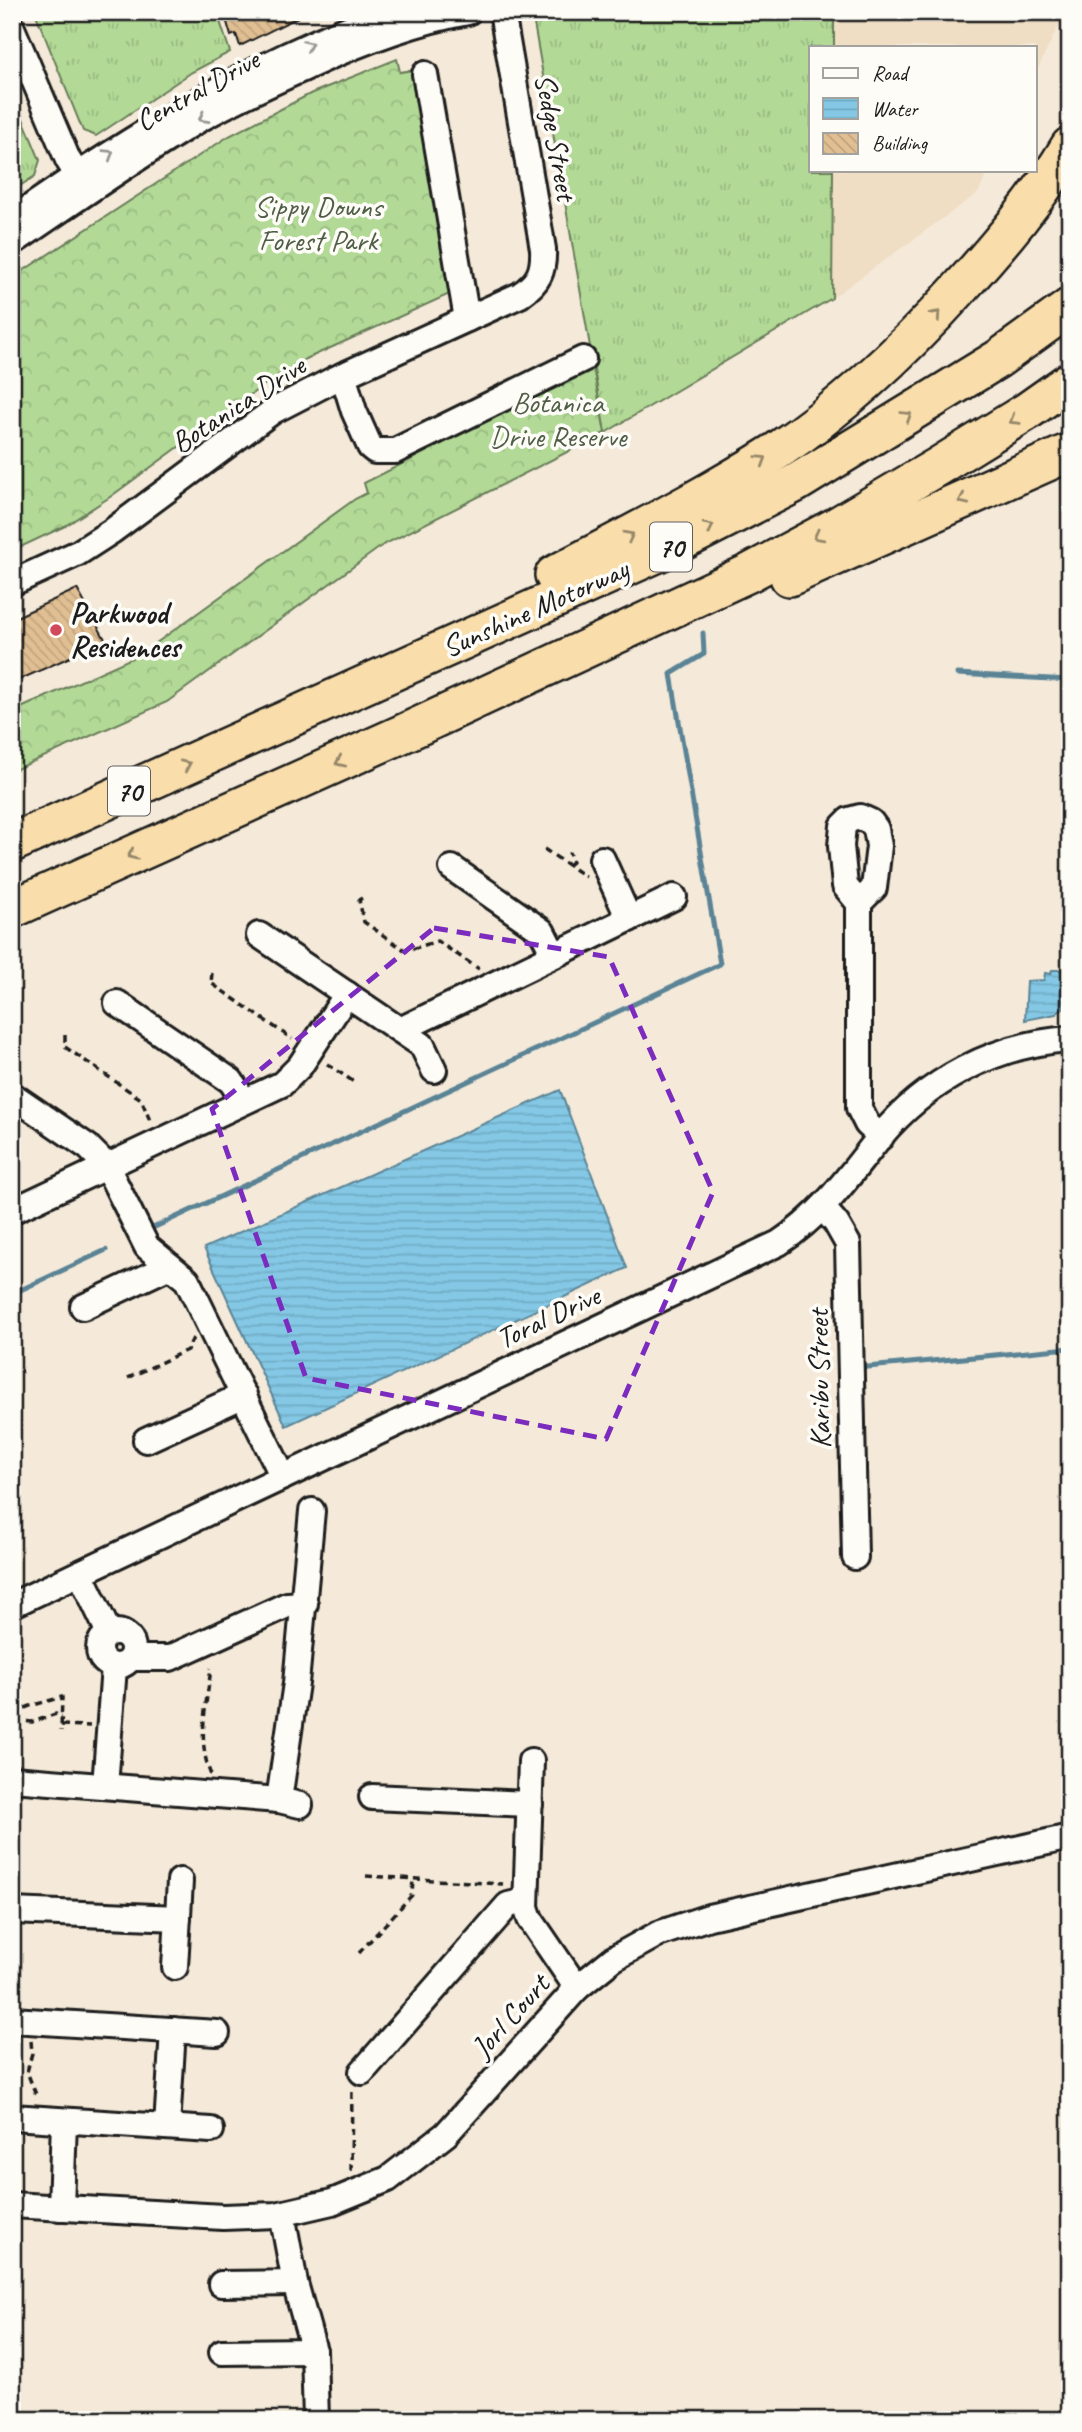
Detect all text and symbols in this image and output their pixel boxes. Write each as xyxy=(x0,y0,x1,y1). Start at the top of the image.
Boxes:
street label: Central Drive xyxy=(128,39,268,140)
one-way arrow xyxy=(301,39,313,53)
legend xyxy=(809,46,1036,172)
text: Road xyxy=(872,60,911,86)
street label: Sedge Street xyxy=(526,71,586,206)
text: Water xyxy=(872,96,919,122)
one-way arrow xyxy=(198,110,211,123)
text: Building xyxy=(872,130,929,156)
one-way arrow xyxy=(101,150,114,163)
park label: Sippy Downs Forest Park xyxy=(254,187,385,259)
one-way arrow xyxy=(928,310,940,323)
street label: Botanica Drive xyxy=(164,345,314,461)
park label: Botanica Drive Reserve xyxy=(490,383,628,455)
one-way arrow xyxy=(899,411,912,424)
one-way arrow xyxy=(1008,411,1021,424)
one-way arrow xyxy=(754,456,767,469)
one-way arrow xyxy=(957,492,970,506)
road number: 70 xyxy=(650,522,692,572)
one-way arrow xyxy=(702,522,714,536)
one-way arrow xyxy=(813,528,825,542)
one-way arrow xyxy=(622,530,634,544)
street label: Sunshine Motorway xyxy=(436,549,636,666)
place label: Parkwood Residences xyxy=(70,594,183,666)
marker: Parkwood Residences xyxy=(48,622,64,638)
one-way arrow xyxy=(335,754,347,768)
one-way arrow xyxy=(179,759,191,773)
road number: 70 xyxy=(108,766,150,816)
one-way arrow xyxy=(127,847,139,861)
street label: Toral Drive xyxy=(490,1276,608,1358)
street label: Karibu Street xyxy=(799,1306,839,1449)
street label: Jorl Court xyxy=(461,1964,559,2067)

